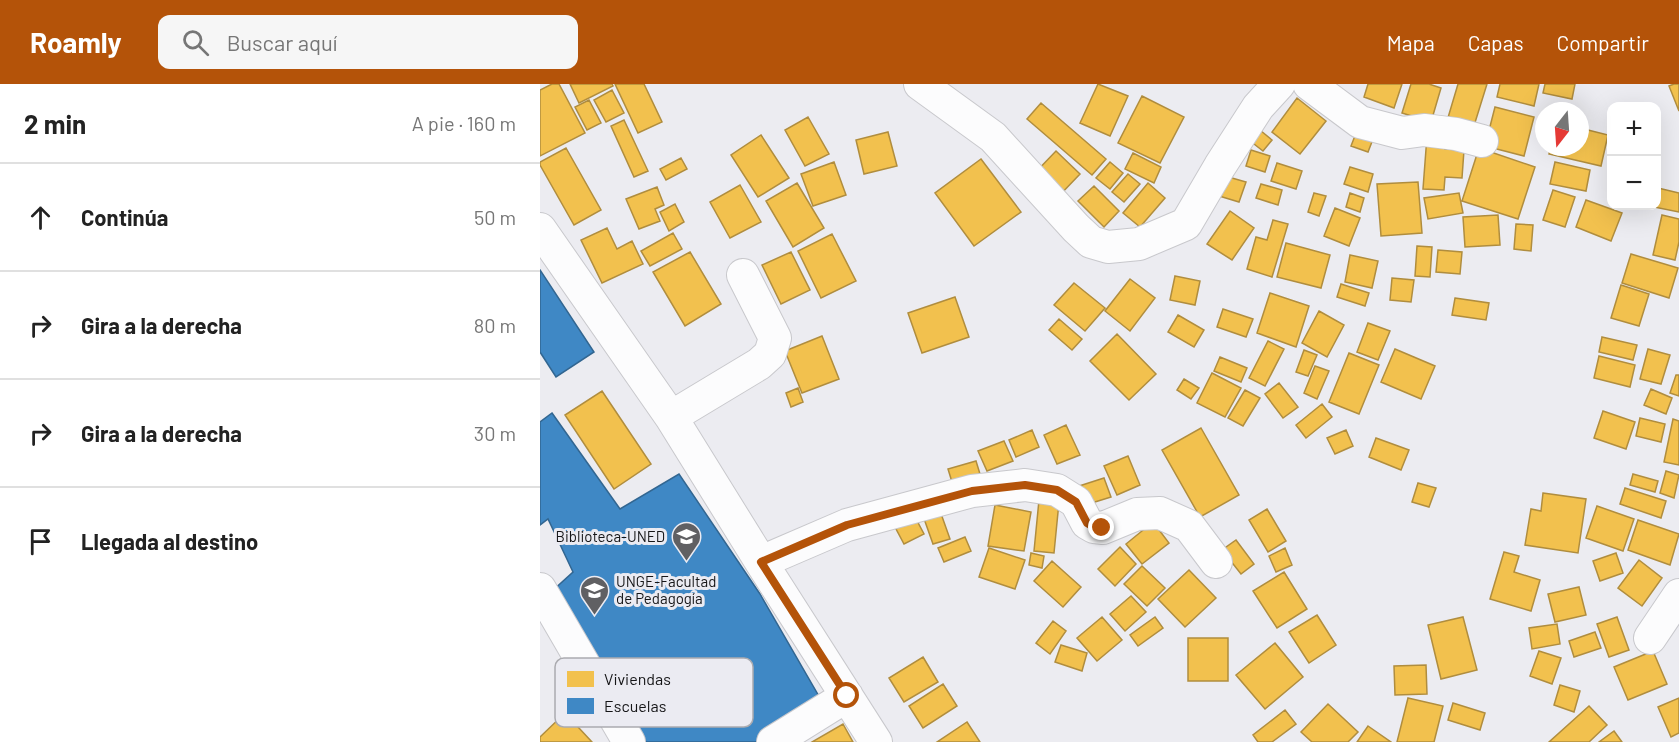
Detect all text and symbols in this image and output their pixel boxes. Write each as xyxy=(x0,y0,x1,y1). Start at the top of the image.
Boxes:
search box xyxy=(158,15,578,69)
text: Roamly xyxy=(30,25,122,59)
icon: search xyxy=(179,26,212,59)
text: Buscar aquí xyxy=(227,29,338,55)
text: Mapa xyxy=(1387,30,1435,55)
text: Capas xyxy=(1468,30,1524,55)
text: Compartir xyxy=(1557,30,1649,55)
north arrow xyxy=(1535,102,1589,156)
map controls xyxy=(1607,102,1661,210)
button: + xyxy=(1607,102,1661,156)
text: 2 min xyxy=(24,108,86,139)
text: A pie · 160 m xyxy=(412,111,516,135)
button: − xyxy=(1607,156,1661,210)
icon: ahead xyxy=(24,201,57,234)
text: Continúa xyxy=(81,204,168,230)
text: 50 m xyxy=(474,205,516,229)
icon: right xyxy=(24,309,57,342)
text: Gira a la derecha xyxy=(81,312,242,338)
text: 80 m xyxy=(474,313,516,337)
icon: right xyxy=(24,417,57,450)
text: Gira a la derecha xyxy=(81,420,242,446)
text: 30 m xyxy=(474,421,516,445)
route end xyxy=(1088,514,1114,540)
school or university icon: Biblioteca-UNED xyxy=(670,520,702,562)
icon: arrive xyxy=(24,525,57,558)
place label: Biblioteca-UNED xyxy=(556,527,665,545)
text: Llegada al destino xyxy=(81,528,258,554)
place label: UNGE-Facultad de Pedagogía xyxy=(616,572,716,607)
school or university icon: UNGE-Facultad de Pedagogía xyxy=(579,574,611,616)
legend xyxy=(555,658,753,727)
text: Viviendas xyxy=(604,669,671,688)
route start xyxy=(833,682,859,708)
text: Escuelas xyxy=(604,696,666,715)

